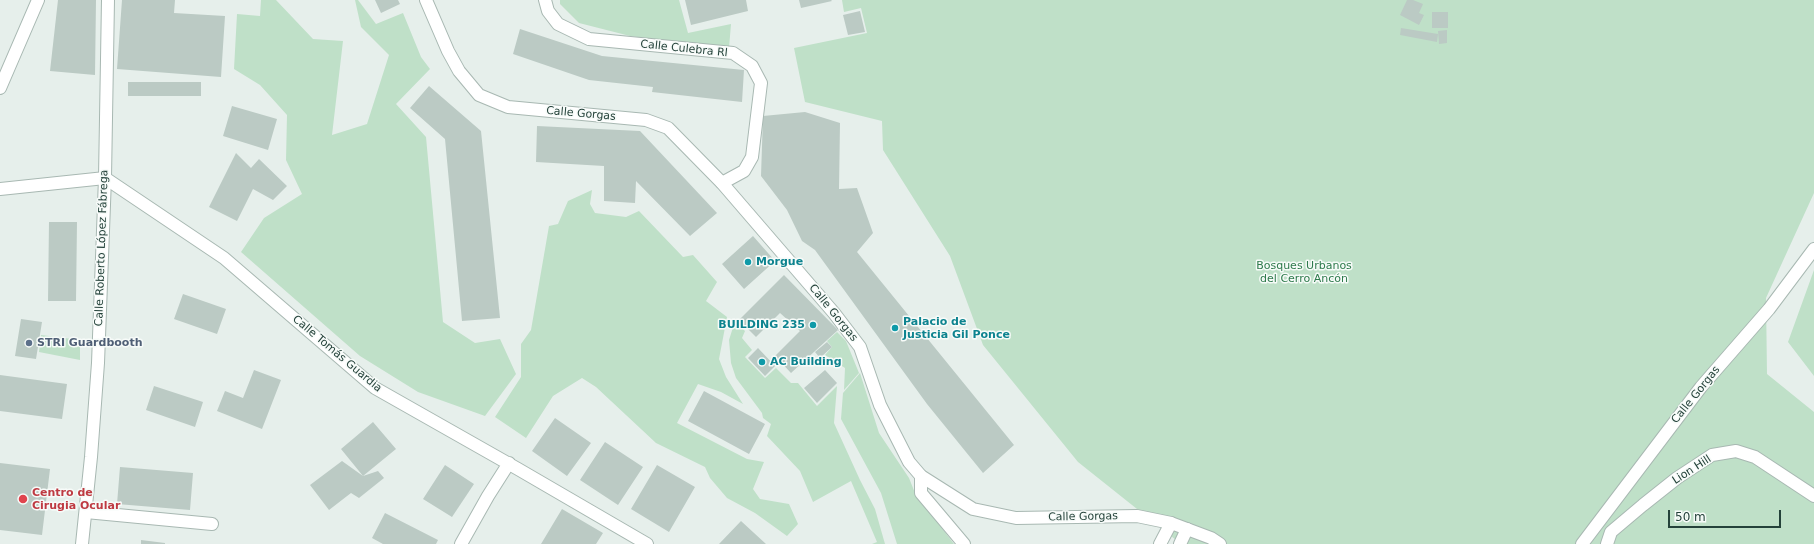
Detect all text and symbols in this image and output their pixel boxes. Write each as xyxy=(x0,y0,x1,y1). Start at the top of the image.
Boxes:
street label: Calle Culebra Rl xyxy=(640,38,728,60)
street label: Calle Gorgas xyxy=(546,104,616,124)
street label: Calle Roberto López Fábrega xyxy=(93,169,111,327)
place label: Morgue xyxy=(756,255,803,269)
marker: Morgue xyxy=(743,257,753,267)
park label: Bosques Urbanos del Cerro Ancón xyxy=(1256,259,1352,285)
street label: Calle Gorgas xyxy=(806,282,860,344)
street label: Calle Tomás Guardia xyxy=(290,313,384,395)
place label: Palacio de Justicia Gil Ponce xyxy=(903,315,1010,341)
place label: BUILDING 235 xyxy=(718,318,805,332)
marker: BUILDING 235 xyxy=(808,320,818,330)
marker: Palacio de Justicia Gil Ponce xyxy=(890,323,900,333)
place label: STRI Guardbooth xyxy=(37,336,142,350)
marker: STRI Guardbooth xyxy=(24,338,34,348)
place label: AC Building xyxy=(770,355,842,369)
marker: AC Building xyxy=(757,357,767,367)
street label: Calle Gorgas xyxy=(1669,364,1723,426)
street label: Lion Hill xyxy=(1670,453,1714,487)
place label: Centro de Cirugia Ocular xyxy=(32,486,120,512)
marker: Centro de Cirugia Ocular xyxy=(17,493,29,505)
scale bar xyxy=(1670,502,1783,528)
street label: Calle Gorgas xyxy=(1048,510,1118,524)
text: 50 m xyxy=(1675,510,1706,524)

